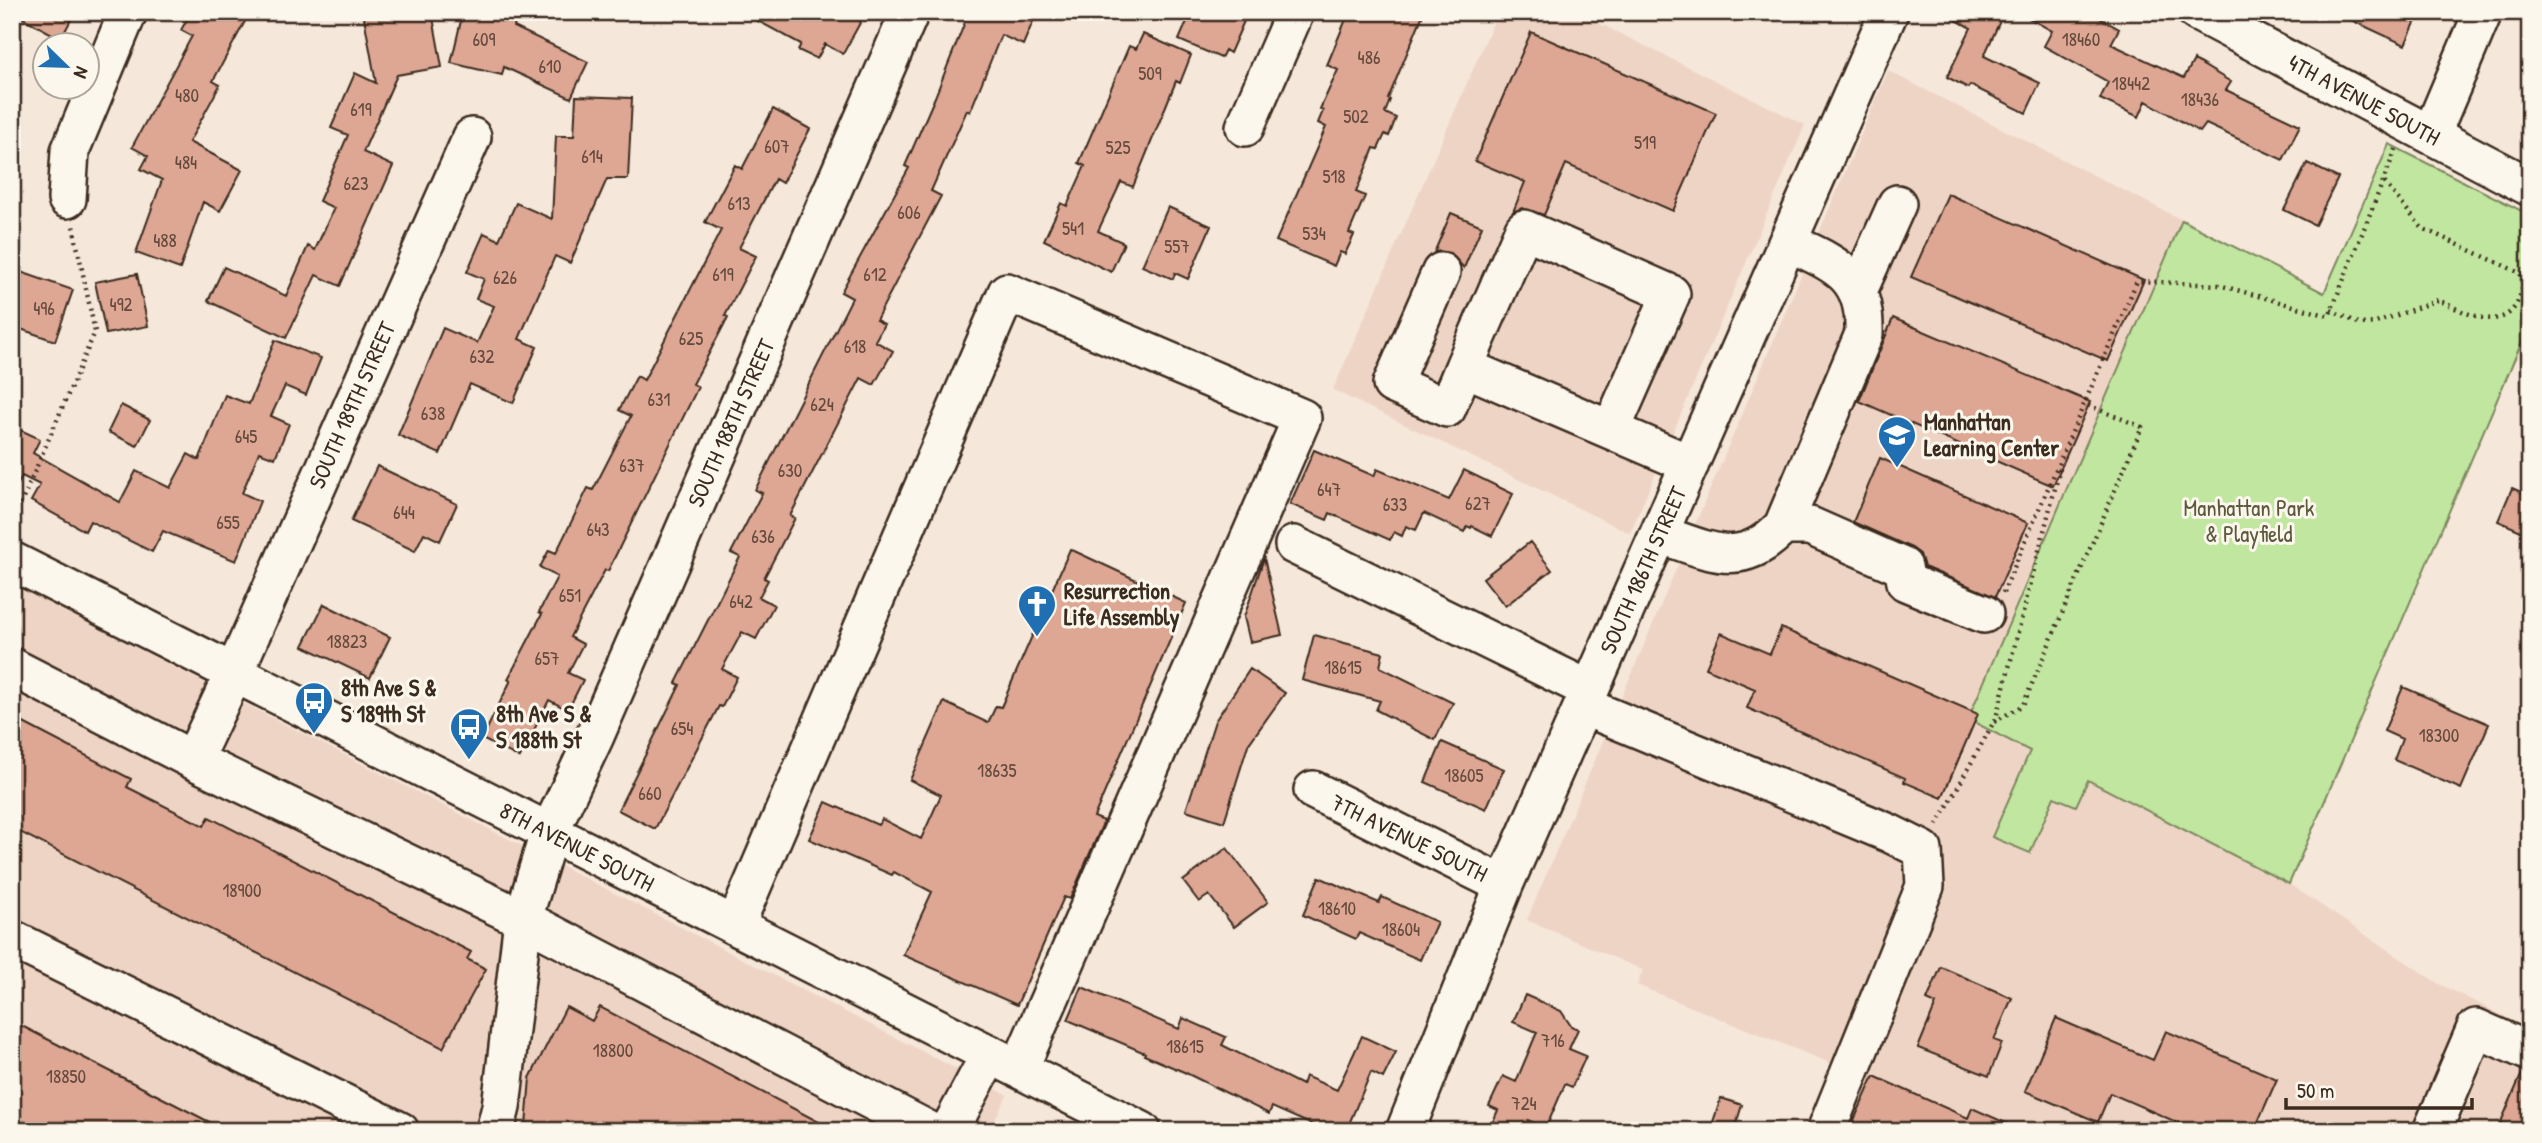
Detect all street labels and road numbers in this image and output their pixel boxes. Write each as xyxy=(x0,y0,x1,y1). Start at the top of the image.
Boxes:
street label: 4TH AVENUE SOUTH xyxy=(2283,47,2446,153)
street label: SOUTH 189TH STREET xyxy=(301,316,402,493)
street label: SOUTH 188TH STREET xyxy=(680,334,782,512)
street label: SOUTH 186TH STREET xyxy=(1592,481,1693,658)
street label: 7TH AVENUE SOUTH xyxy=(1326,786,1493,889)
street label: 8TH AVENUE SOUTH xyxy=(495,794,660,899)

